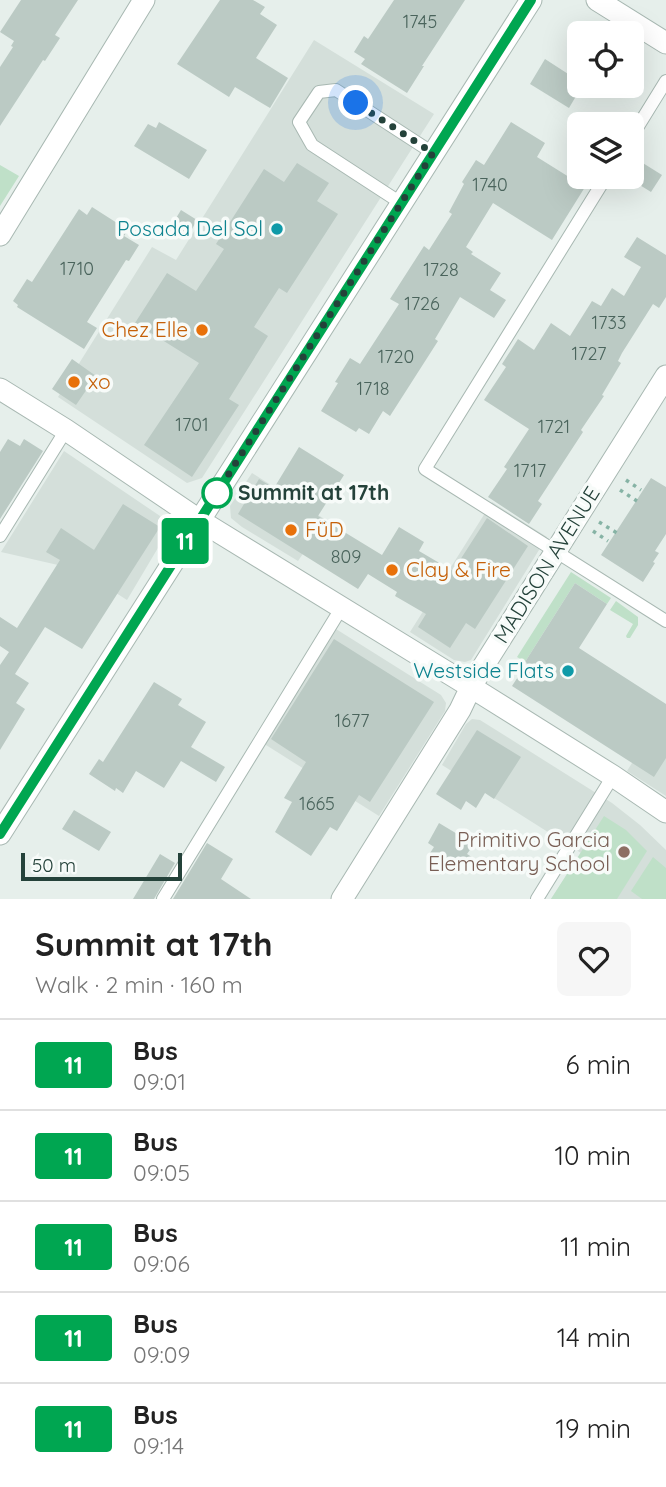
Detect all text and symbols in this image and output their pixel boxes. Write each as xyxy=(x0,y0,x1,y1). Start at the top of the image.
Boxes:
house number: 1745 xyxy=(403,10,437,33)
map controls xyxy=(567,21,644,189)
button: locate xyxy=(567,21,644,98)
your location xyxy=(338,85,373,120)
button: layers xyxy=(567,112,644,189)
house number: 1740 xyxy=(472,173,508,196)
place label: Posada Del Sol xyxy=(117,215,263,241)
marker: Posada Del Sol xyxy=(269,221,285,237)
house number: 1710 xyxy=(60,257,94,280)
house number: 1728 xyxy=(423,258,459,281)
house number: 1726 xyxy=(404,292,440,315)
house number: 1733 xyxy=(592,311,626,334)
place label: Chez Elle xyxy=(101,316,188,342)
marker: Chez Elle xyxy=(194,322,210,338)
house number: 1727 xyxy=(572,342,606,365)
house number: 1720 xyxy=(378,345,414,368)
place label: xo xyxy=(88,368,111,394)
marker: xo xyxy=(66,374,82,390)
house number: 1718 xyxy=(356,377,390,400)
house number: 1701 xyxy=(175,413,209,436)
house number: 1721 xyxy=(538,415,570,438)
house number: 1717 xyxy=(514,459,546,482)
marker: Summit at 17th xyxy=(202,478,232,508)
place label: Summit at 17th xyxy=(238,479,389,505)
street label: MADISON AVENUE xyxy=(487,481,605,648)
place label: FüD xyxy=(305,516,344,542)
line badge: 11 xyxy=(154,518,216,564)
marker: FüD xyxy=(283,522,299,538)
text: 11 xyxy=(176,526,194,556)
house number: 809 xyxy=(331,545,361,568)
place label: Clay & Fire xyxy=(406,556,511,582)
marker: Clay & Fire xyxy=(384,562,400,578)
place label: Westside Flats xyxy=(413,657,554,683)
marker: Westside Flats xyxy=(560,663,576,679)
house number: 1677 xyxy=(335,709,369,732)
house number: 1665 xyxy=(299,792,335,815)
place label: Primitivo Garcia Elementary School xyxy=(428,826,610,876)
marker: Primitivo Garcia Elementary School xyxy=(616,844,632,860)
scale bar xyxy=(21,850,182,882)
text: 50 m xyxy=(32,853,76,877)
button: heart xyxy=(557,922,631,996)
text: Summit at 17th xyxy=(35,923,273,964)
text: Walk · 2 min · 160 m xyxy=(35,970,243,999)
text: Bus xyxy=(133,1034,178,1067)
text: 6 min xyxy=(566,1048,631,1081)
text: 11 xyxy=(64,1050,83,1080)
text: 09:01 xyxy=(133,1067,186,1096)
text: Bus xyxy=(133,1125,178,1158)
text: 10 min xyxy=(555,1139,631,1172)
text: 11 xyxy=(64,1141,83,1171)
text: 09:05 xyxy=(133,1158,190,1187)
text: Bus xyxy=(133,1216,178,1249)
text: 11 min xyxy=(560,1230,631,1263)
text: 11 xyxy=(64,1232,83,1262)
text: 09:06 xyxy=(133,1249,190,1278)
text: Bus xyxy=(133,1307,178,1340)
text: 14 min xyxy=(557,1321,631,1354)
text: 11 xyxy=(64,1323,83,1353)
text: 09:09 xyxy=(133,1340,190,1369)
text: Bus xyxy=(133,1398,178,1431)
text: 19 min xyxy=(555,1412,631,1445)
text: 11 xyxy=(64,1414,83,1444)
text: 09:14 xyxy=(133,1431,184,1460)

